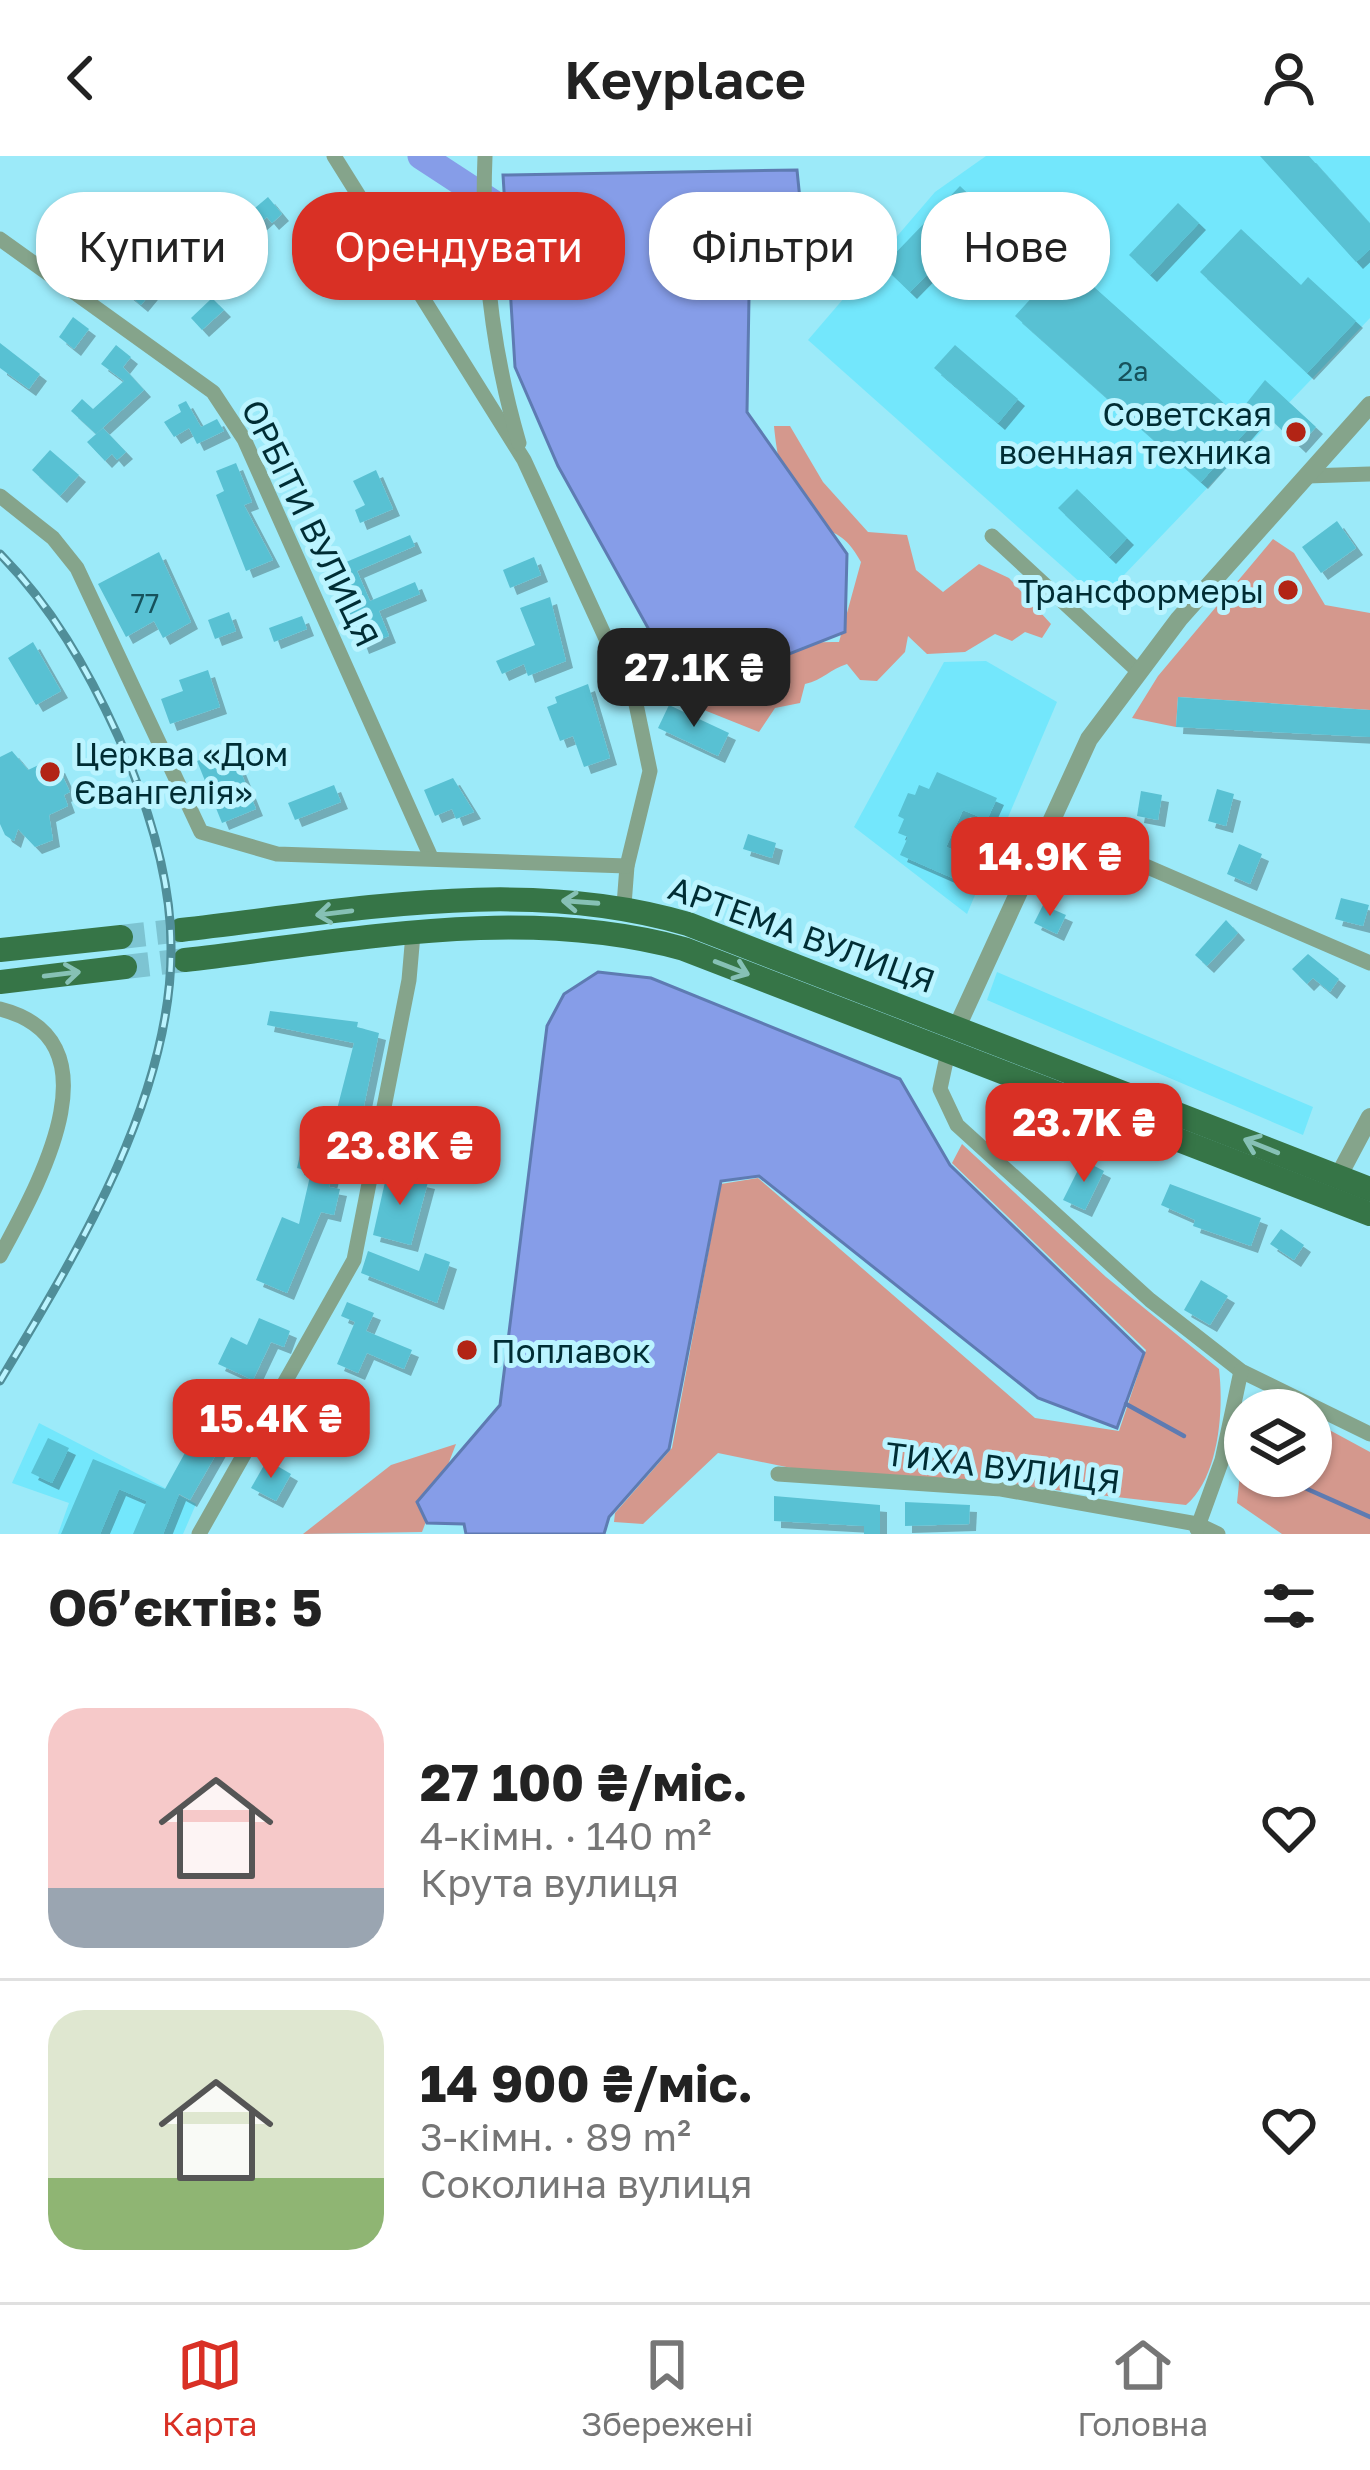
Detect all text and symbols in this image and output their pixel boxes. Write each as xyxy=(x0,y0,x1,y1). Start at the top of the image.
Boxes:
icon: back xyxy=(48,45,114,111)
icon: person xyxy=(1256,45,1322,111)
text: Keyplace xyxy=(564,46,806,111)
chip: Купити xyxy=(36,192,268,300)
chip: Орендувати xyxy=(292,192,625,300)
chip: Фільтри xyxy=(649,192,897,300)
chip: Нове xyxy=(921,192,1110,300)
house number: 2а xyxy=(1118,355,1148,387)
street label: ОРБІТИ ВУЛИЦЯ xyxy=(234,393,388,653)
place label: Советская военная техника xyxy=(998,394,1272,471)
marker: Советская военная техника xyxy=(1283,419,1309,445)
place label: Трансформеры xyxy=(1018,571,1264,610)
marker: Трансформеры xyxy=(1275,577,1301,603)
house number: 77 xyxy=(131,587,159,619)
pin: 27.1K ₴ xyxy=(583,628,805,730)
text: 27.1K ₴ xyxy=(624,643,764,690)
place label: Церква «Дом Євангелія» xyxy=(74,734,288,811)
marker: Церква «Дом Євангелія» xyxy=(37,759,63,785)
pin: 14.9K ₴ xyxy=(939,817,1161,919)
text: 14.9K ₴ xyxy=(978,832,1122,879)
street label: АРТЕМА ВУЛИЦЯ xyxy=(664,868,940,1000)
one-way arrow xyxy=(561,890,600,913)
one-way arrow xyxy=(315,902,354,924)
one-way arrow xyxy=(713,959,750,980)
one-way arrow xyxy=(42,963,81,985)
pin: 23.7K ₴ xyxy=(973,1083,1195,1185)
text: 23.7K ₴ xyxy=(1012,1098,1156,1145)
pin: 23.8K ₴ xyxy=(289,1106,511,1208)
text: 23.8K ₴ xyxy=(327,1121,473,1168)
one-way arrow xyxy=(1244,1134,1281,1156)
place label: Поплавок xyxy=(491,1331,651,1370)
marker: Поплавок xyxy=(454,1337,480,1363)
pin: 15.4K ₴ xyxy=(160,1379,382,1481)
map controls xyxy=(1224,1389,1332,1497)
button: layers xyxy=(1224,1389,1332,1497)
text: 15.4K ₴ xyxy=(200,1394,342,1441)
street label: ТИХА ВУЛИЦЯ xyxy=(883,1433,1123,1501)
icon: filters xyxy=(1256,1573,1322,1639)
text: Об’єктів: 5 xyxy=(48,1576,323,1637)
text: 27 100 ₴/міс. xyxy=(420,1751,748,1812)
icon: home xyxy=(144,1756,288,1900)
icon: heart xyxy=(1256,1795,1322,1861)
text: 4-кімн. · 140 m² xyxy=(420,1812,711,1859)
text: Крута вулиця xyxy=(420,1859,679,1906)
text: 14 900 ₴/міс. xyxy=(420,2052,753,2113)
icon: home xyxy=(144,2058,288,2202)
icon: heart xyxy=(1256,2097,1322,2163)
text: 3-кімн. · 89 m² xyxy=(420,2113,691,2160)
text: Соколина вулиця xyxy=(420,2160,752,2207)
tab: Карта xyxy=(162,2332,257,2443)
tab: Збережені xyxy=(581,2332,754,2443)
tab: Головна xyxy=(1077,2332,1208,2443)

